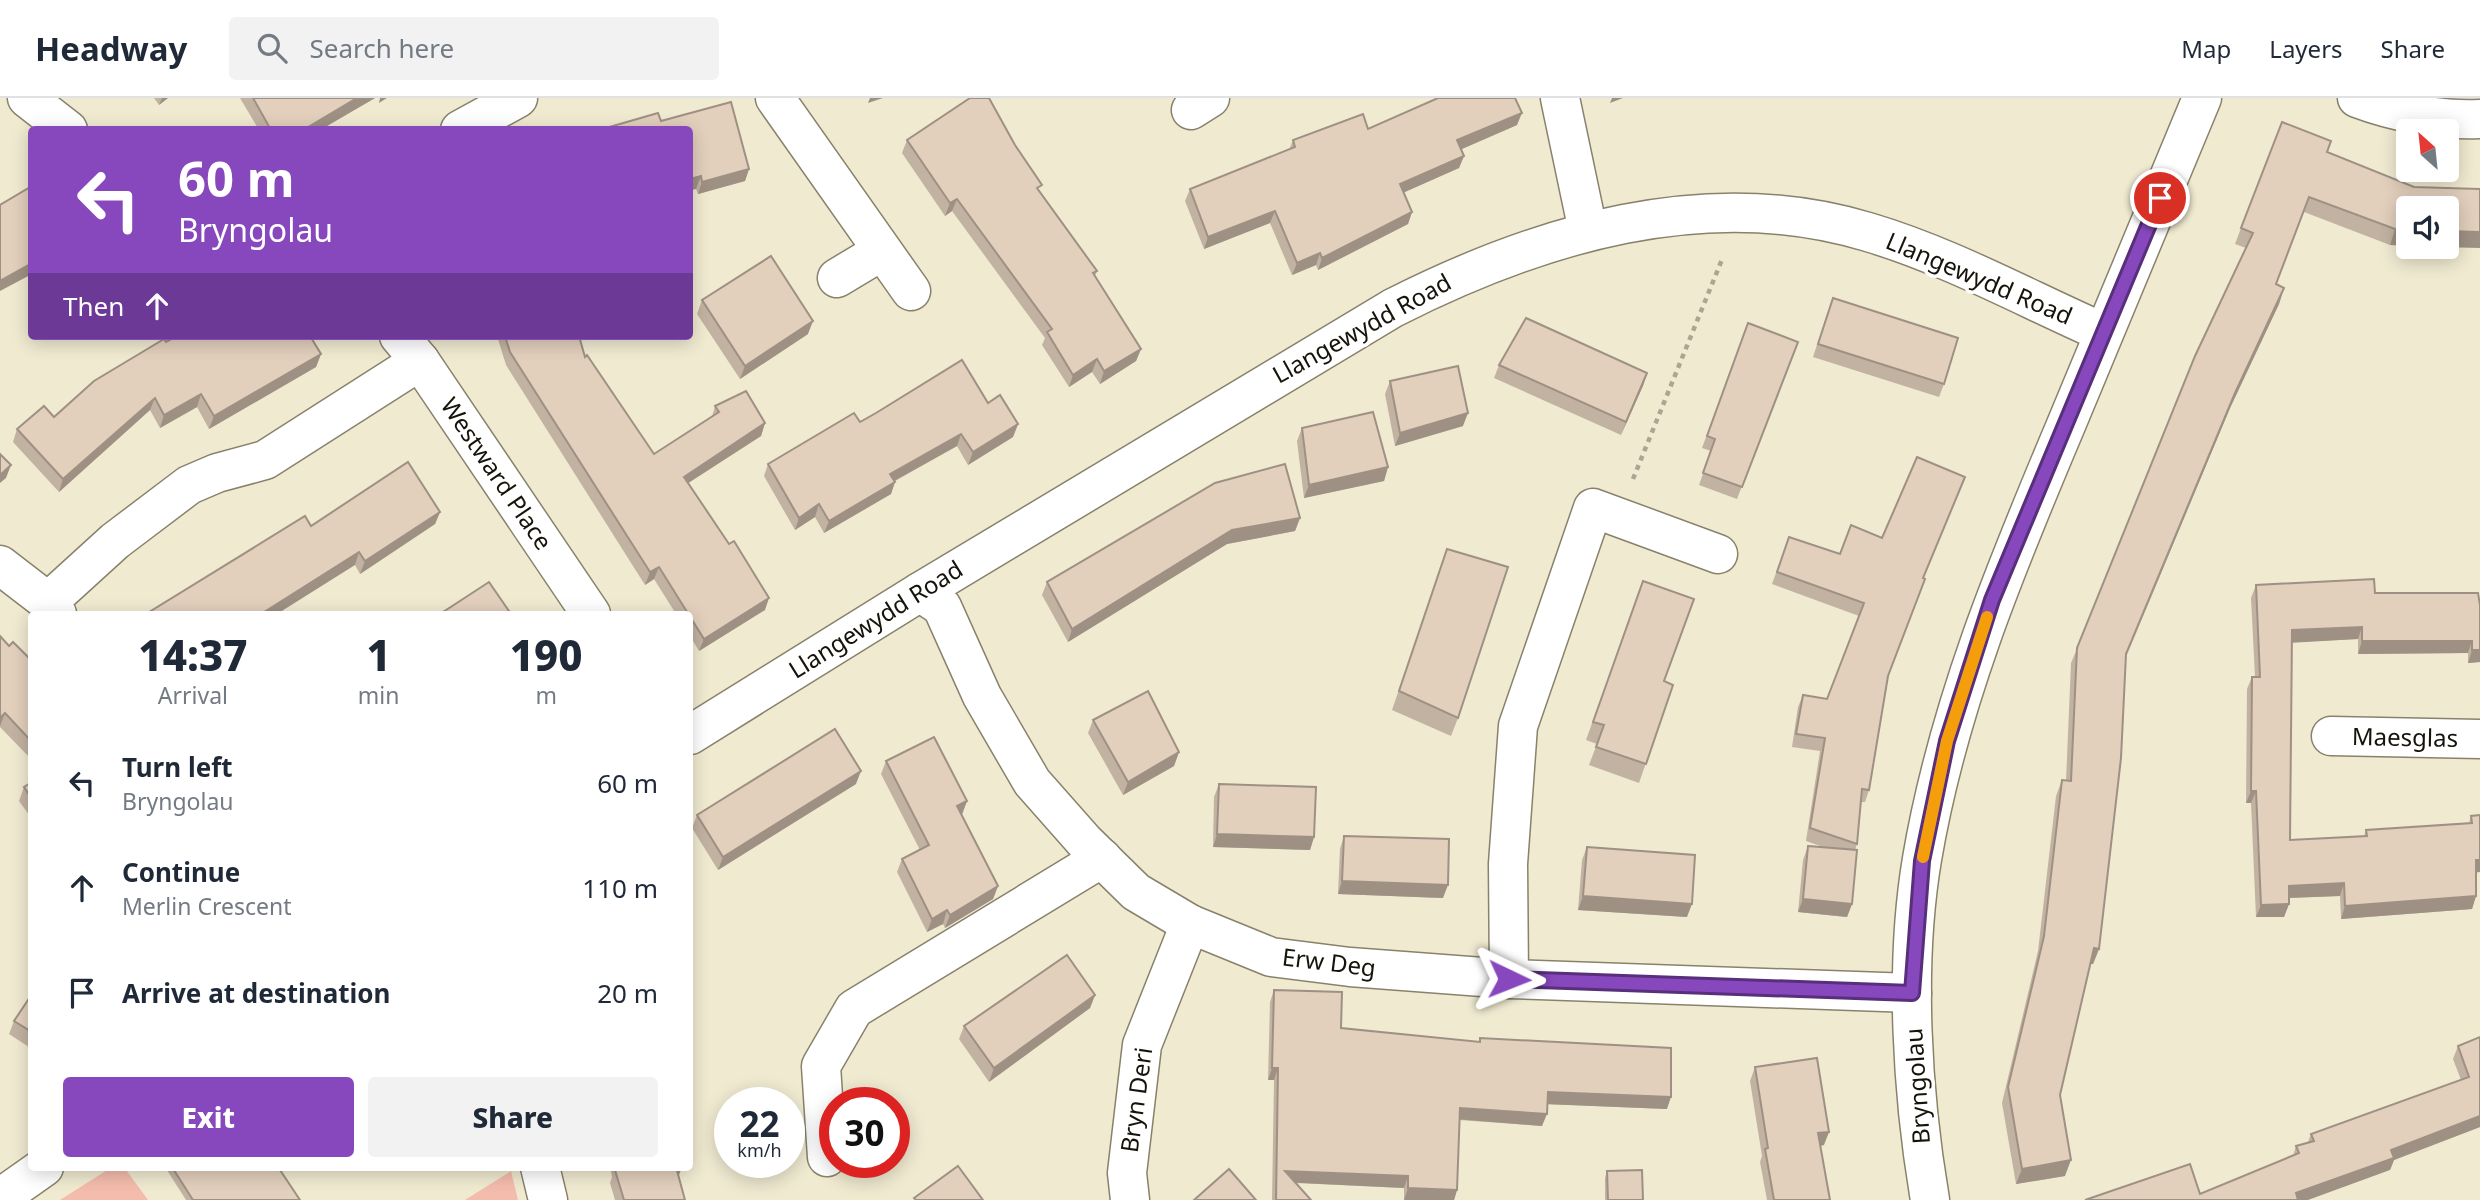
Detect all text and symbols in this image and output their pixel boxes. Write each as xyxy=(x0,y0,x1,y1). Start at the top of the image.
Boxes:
search box xyxy=(229,17,719,80)
text: Headway xyxy=(35,26,187,71)
icon: search xyxy=(253,29,291,67)
text: Search here xyxy=(309,30,454,66)
text: Map xyxy=(2181,32,2231,65)
text: Layers xyxy=(2269,32,2343,65)
text: Share xyxy=(2381,32,2445,65)
north arrow xyxy=(2396,119,2459,182)
map controls xyxy=(2396,119,2459,259)
text: 60 m xyxy=(178,145,295,211)
icon: left xyxy=(63,154,154,245)
pin xyxy=(2130,168,2190,228)
icon: arrive xyxy=(2141,179,2179,217)
button: sound xyxy=(2396,196,2459,259)
text: Bryngolau xyxy=(178,208,333,251)
street label: Llangewydd Road xyxy=(1881,223,2078,332)
street label: Llangewydd Road xyxy=(1266,265,1456,390)
icon: ahead xyxy=(138,287,176,325)
text: Then xyxy=(63,288,124,324)
street label: Westward Place xyxy=(434,390,561,556)
street label: Llangewydd Road xyxy=(782,552,969,686)
text: 14:37 xyxy=(138,626,247,683)
text: 1 xyxy=(366,626,391,683)
text: 190 xyxy=(510,626,583,683)
text: Arrival xyxy=(158,679,228,711)
text: min xyxy=(358,679,399,711)
text: m xyxy=(535,679,557,711)
street label: Maesglas xyxy=(2352,719,2458,754)
text: Turn left xyxy=(122,749,233,785)
icon: left xyxy=(63,764,101,802)
text: 60 m xyxy=(597,765,658,801)
text: Bryngolau xyxy=(122,785,234,817)
text: Continue xyxy=(122,854,240,890)
icon: ahead xyxy=(63,869,101,907)
text: 110 m xyxy=(582,870,658,906)
text: Merlin Crescent xyxy=(122,890,292,922)
street label: Erw Deg xyxy=(1280,939,1378,984)
position arrow xyxy=(1472,942,1546,1016)
icon: arrive xyxy=(63,974,101,1012)
text: Arrive at destination xyxy=(122,975,391,1011)
text: 20 m xyxy=(597,975,658,1011)
street label: Bryngolau xyxy=(1896,1027,1937,1145)
street label: Bryn Deri xyxy=(1112,1045,1159,1155)
button: Exit xyxy=(63,1077,354,1157)
button: Share xyxy=(368,1077,658,1157)
speed limit sign: 30 xyxy=(819,1087,910,1178)
text: 22 xyxy=(739,1100,780,1147)
text: km/h xyxy=(737,1138,782,1162)

